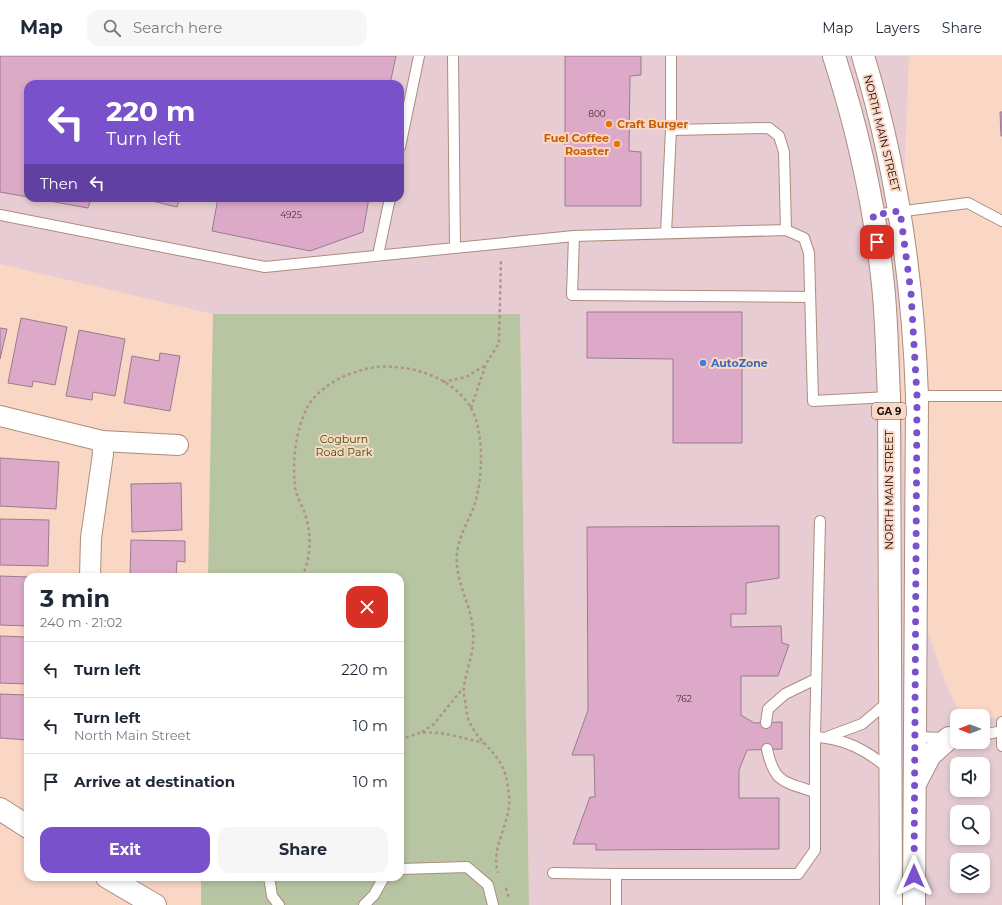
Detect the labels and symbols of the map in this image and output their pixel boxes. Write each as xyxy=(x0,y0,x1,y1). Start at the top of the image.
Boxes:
street label: NORTH MAIN STREET xyxy=(861,73,903,193)
house number: 800 xyxy=(588,108,606,119)
place label: Craft Burger xyxy=(617,117,688,131)
marker: Craft Burger xyxy=(604,119,614,129)
place label: Fuel Coffee Roaster xyxy=(544,131,609,158)
marker: Fuel Coffee Roaster xyxy=(612,139,622,149)
house number: 4925 xyxy=(280,209,302,220)
pin xyxy=(860,225,894,259)
place label: AutoZone xyxy=(710,356,768,370)
marker: AutoZone xyxy=(698,358,708,368)
road number: GA 9 xyxy=(872,403,906,419)
street label: NORTH MAIN STREET xyxy=(882,429,896,550)
park label: Cogburn Road Park xyxy=(316,432,373,459)
house number: 762 xyxy=(676,693,692,704)
north arrow xyxy=(950,709,990,749)
position arrow xyxy=(893,855,935,897)

